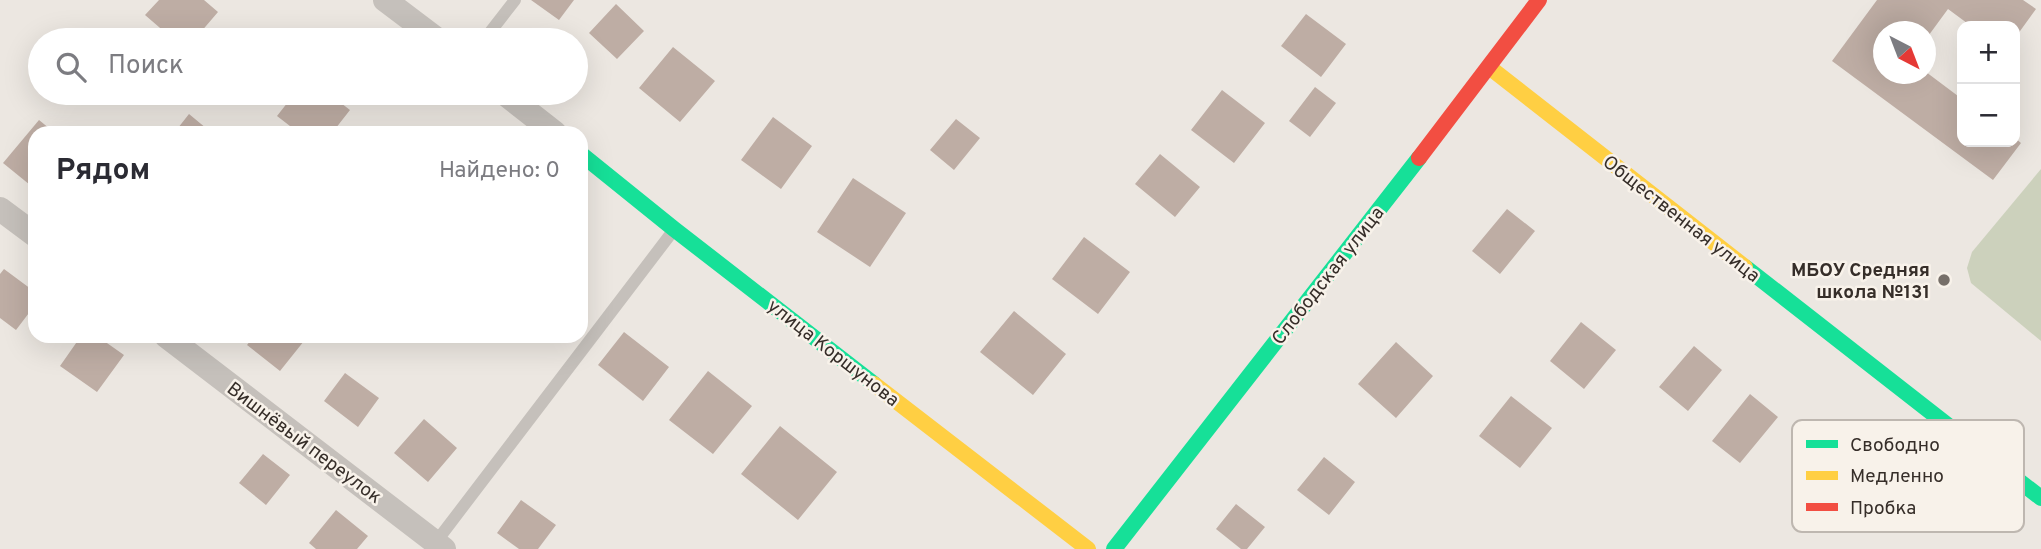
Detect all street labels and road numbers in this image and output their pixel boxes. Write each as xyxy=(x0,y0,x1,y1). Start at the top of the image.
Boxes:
street label: Общественная улица xyxy=(1597,151,1764,289)
street label: Слободская улица xyxy=(1267,202,1390,350)
street label: улица Коршунова xyxy=(762,295,904,413)
street label: Вишнёвый переулок xyxy=(222,377,386,510)

